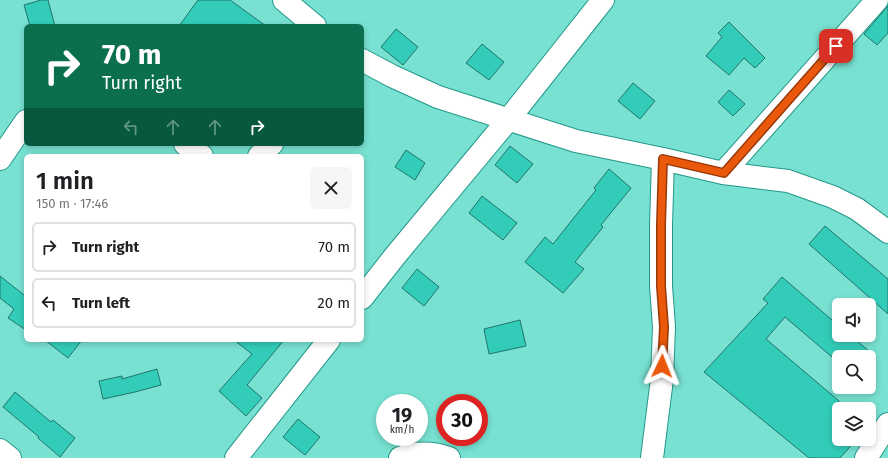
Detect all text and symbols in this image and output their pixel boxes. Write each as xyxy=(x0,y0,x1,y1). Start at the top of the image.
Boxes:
pin xyxy=(819,29,853,63)
icon: arrive xyxy=(825,35,847,57)
text: 70 m xyxy=(102,38,161,71)
icon: right xyxy=(36,40,88,92)
text: Turn right xyxy=(102,72,182,94)
icon: left xyxy=(120,116,142,138)
icon: ahead xyxy=(162,116,184,138)
icon: ahead xyxy=(204,116,226,138)
icon: right xyxy=(246,116,268,138)
text: 1 min xyxy=(36,167,94,195)
button: close xyxy=(310,167,352,209)
text: 150 m · 17:46 xyxy=(36,196,108,211)
icon: right xyxy=(38,236,60,258)
text: Turn right xyxy=(72,238,139,256)
text: 70 m xyxy=(318,238,350,256)
icon: left xyxy=(38,292,60,314)
text: Turn left xyxy=(72,294,130,312)
text: 20 m xyxy=(317,294,350,312)
map controls xyxy=(832,298,876,446)
button: sound xyxy=(832,298,876,342)
position arrow xyxy=(641,345,683,387)
button: search xyxy=(832,350,876,394)
speed limit sign: 30 xyxy=(436,394,488,446)
button: layers xyxy=(832,402,876,446)
text: 19 xyxy=(392,403,412,427)
text: km/h xyxy=(390,424,414,436)

